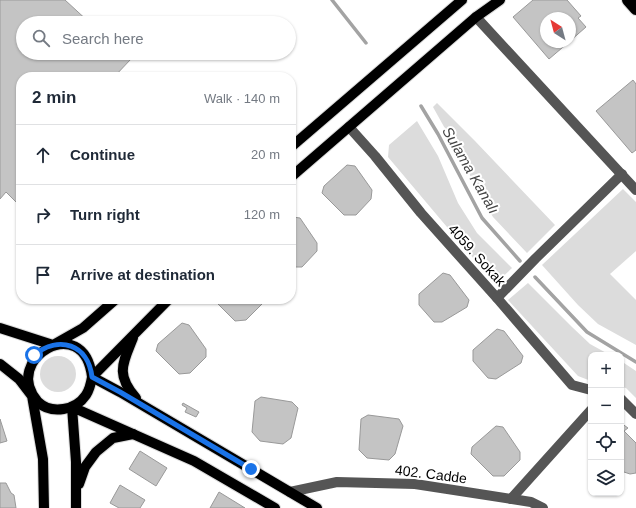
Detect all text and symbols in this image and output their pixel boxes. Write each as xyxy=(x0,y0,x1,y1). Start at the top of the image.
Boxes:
north arrow xyxy=(540,12,576,48)
search box xyxy=(16,16,296,60)
icon: search xyxy=(30,27,52,49)
text: Search here xyxy=(62,30,144,47)
text: 2 min xyxy=(32,88,76,107)
text: Walk · 140 m xyxy=(204,91,280,106)
water label: Sulama Kanalı xyxy=(439,124,503,216)
icon: ahead xyxy=(32,144,54,166)
text: Continue xyxy=(70,146,135,163)
text: 20 m xyxy=(251,147,280,162)
icon: right xyxy=(32,204,54,226)
text: Turn right xyxy=(70,206,140,223)
text: 120 m xyxy=(244,207,280,222)
street label: 4059. Sokak xyxy=(445,221,510,290)
icon: arrive xyxy=(32,264,54,286)
text: Arrive at destination xyxy=(70,266,215,283)
route start xyxy=(25,346,43,364)
map controls xyxy=(588,352,624,496)
button: + xyxy=(588,352,624,388)
button: − xyxy=(588,388,624,424)
button: locate xyxy=(588,424,624,460)
route end xyxy=(242,460,260,478)
button: layers xyxy=(588,460,624,496)
street label: 402. Cadde xyxy=(394,462,468,486)

